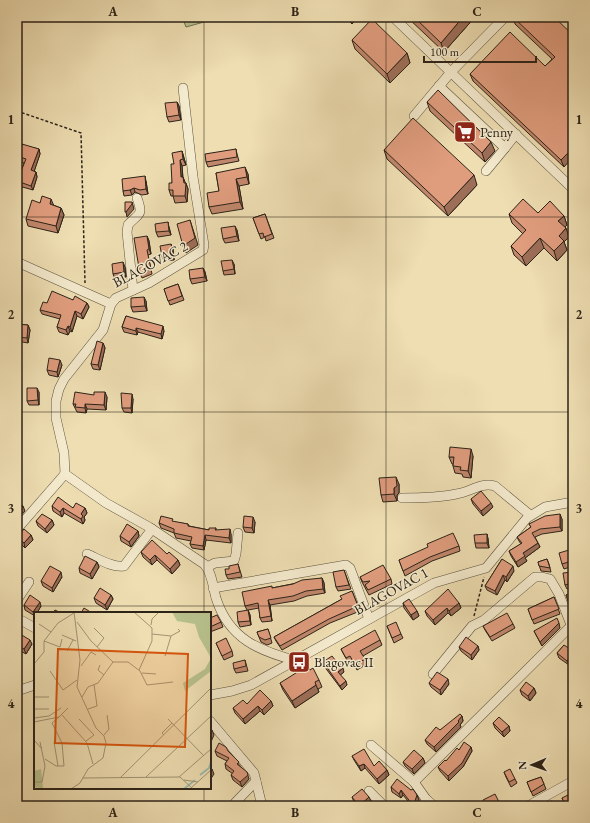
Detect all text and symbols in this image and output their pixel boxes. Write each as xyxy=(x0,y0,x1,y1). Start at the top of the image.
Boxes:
text: A xyxy=(107,3,118,20)
text: B xyxy=(291,3,299,20)
text: C xyxy=(472,3,482,20)
scale bar xyxy=(424,38,536,64)
text: 100 m xyxy=(430,44,460,60)
text: 1 xyxy=(8,111,15,128)
text: 1 xyxy=(576,111,583,128)
supermarket icon: Penny xyxy=(452,119,478,145)
place label: Penny xyxy=(480,123,514,141)
street label: BLAGOVAC 2 xyxy=(109,237,191,291)
text: 2 xyxy=(8,306,15,323)
text: 2 xyxy=(576,306,583,323)
text: 3 xyxy=(8,500,15,517)
text: 3 xyxy=(576,500,583,517)
street label: BLAGOVAC 1 xyxy=(351,563,431,619)
inset map xyxy=(34,612,211,789)
bus stop icon: Blagovac II xyxy=(286,649,312,675)
place label: Blagovac II xyxy=(314,653,374,671)
text: 4 xyxy=(8,695,15,712)
text: 4 xyxy=(576,695,583,712)
north arrow xyxy=(512,745,552,785)
text: N xyxy=(515,761,529,770)
text: A xyxy=(107,804,118,821)
text: B xyxy=(291,804,299,821)
text: C xyxy=(472,804,482,821)

